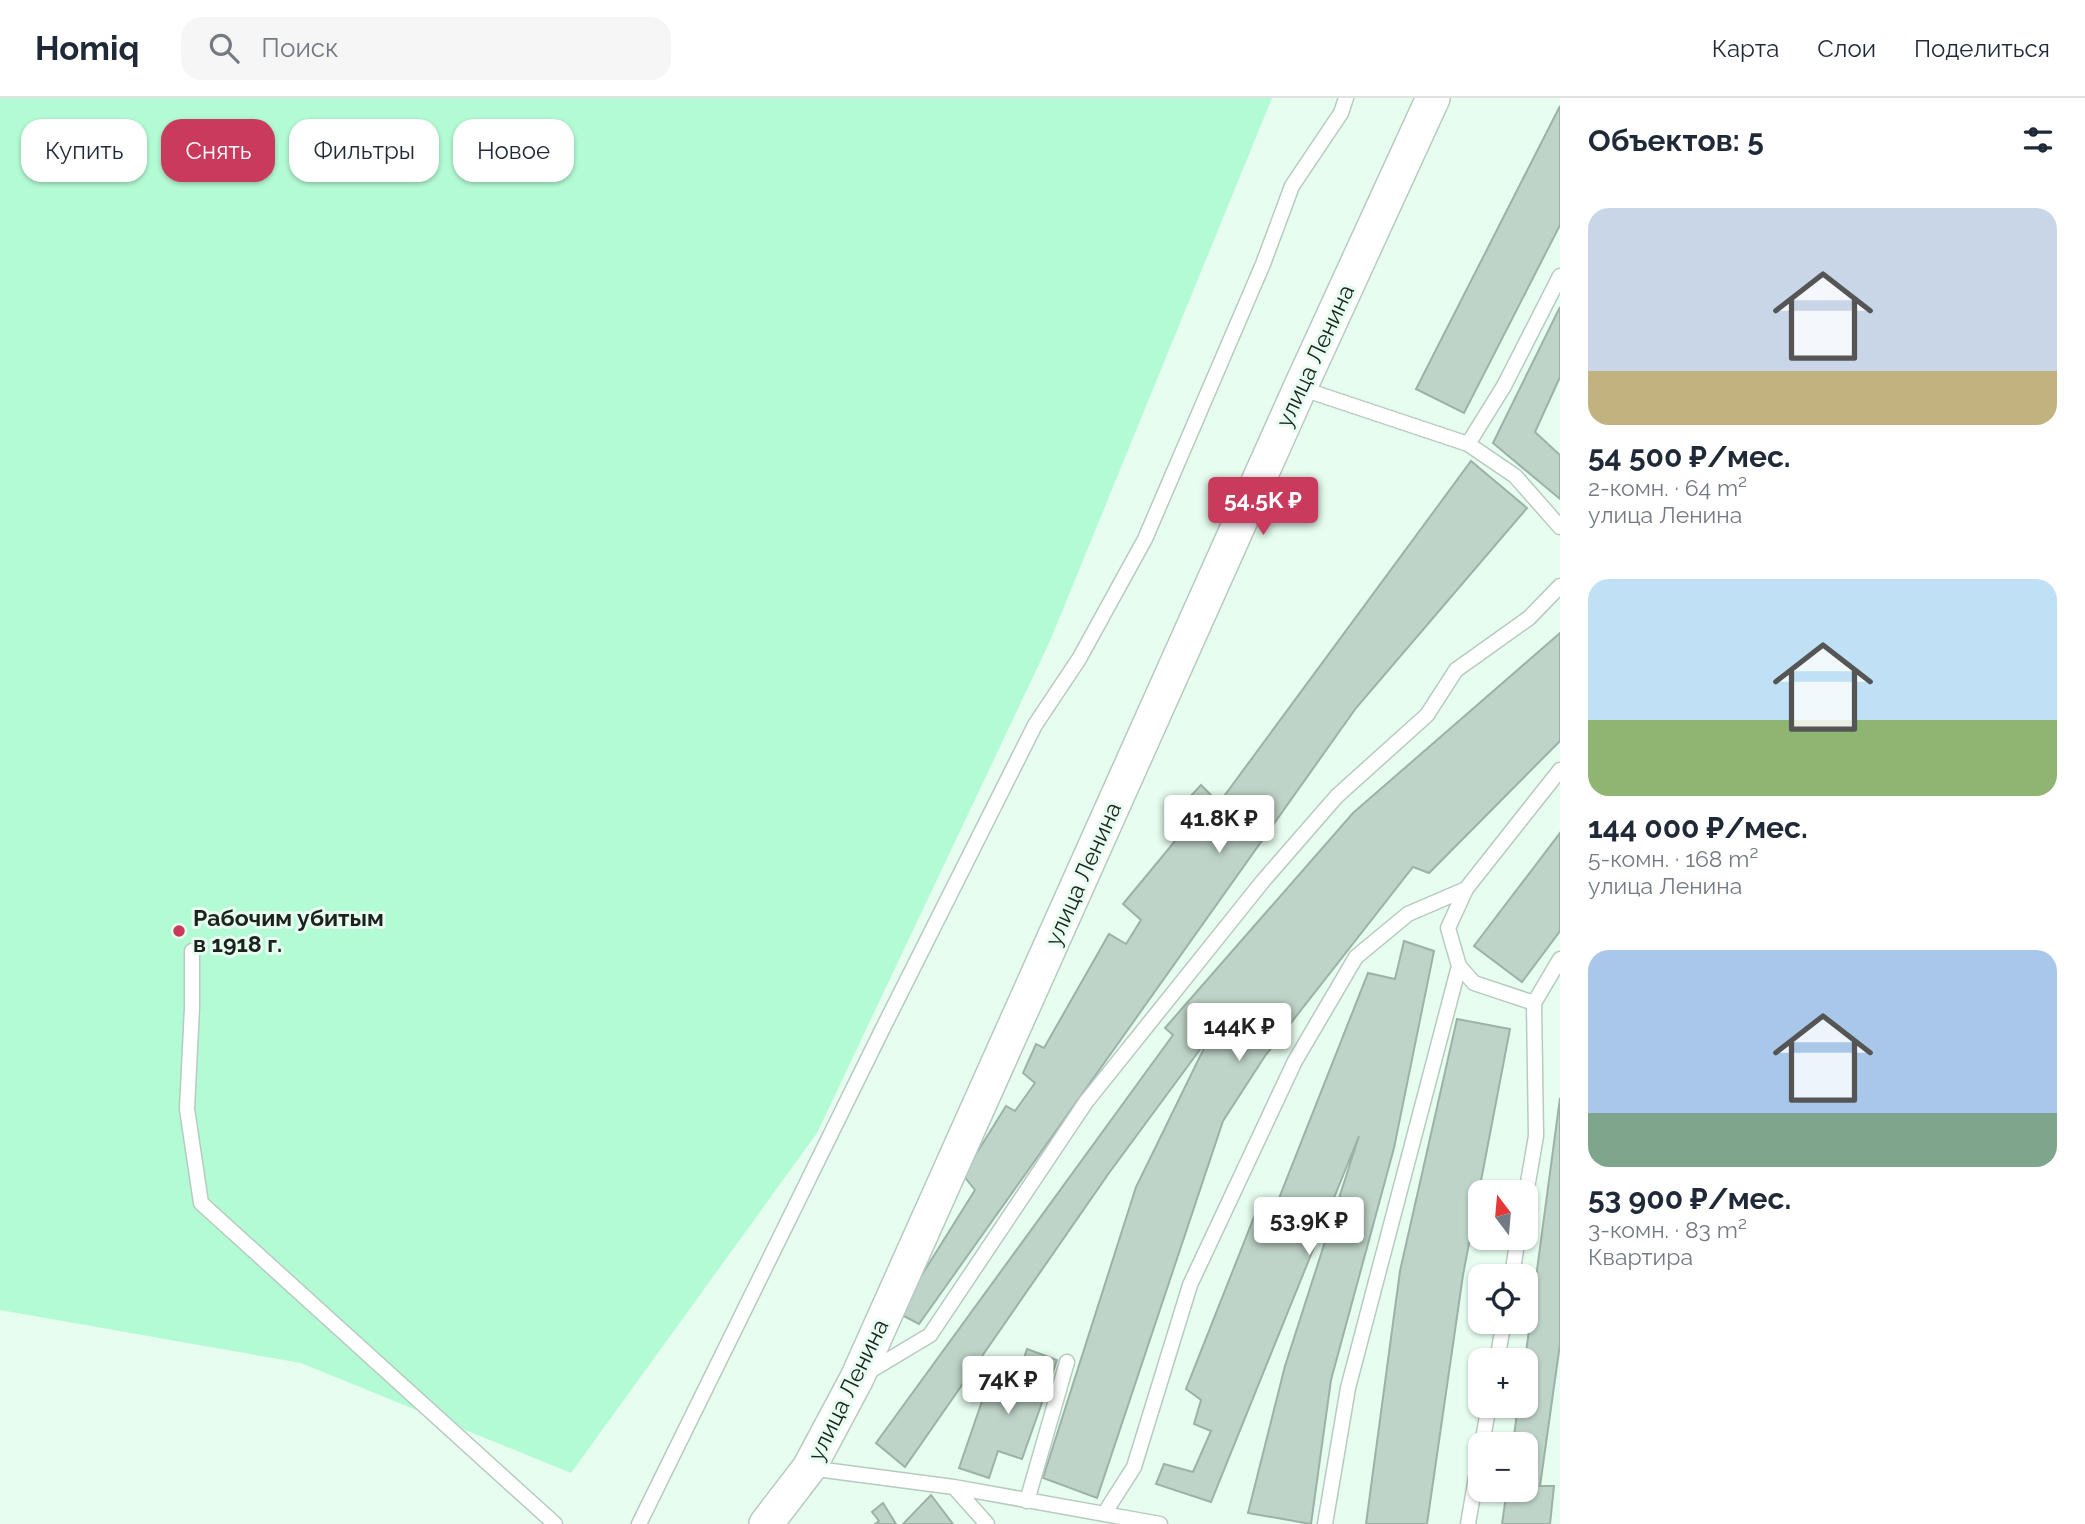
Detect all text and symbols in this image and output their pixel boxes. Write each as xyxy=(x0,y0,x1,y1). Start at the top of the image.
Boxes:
search box xyxy=(181,17,671,80)
text: Homiq xyxy=(35,29,139,68)
icon: search xyxy=(205,29,243,67)
text: Поиск xyxy=(261,33,339,63)
text: Карта xyxy=(1712,34,1779,63)
text: Слои xyxy=(1817,34,1876,63)
text: Поделиться xyxy=(1914,34,2050,63)
chip: Купить xyxy=(21,119,147,182)
chip: Снять xyxy=(161,119,275,182)
chip: Фильтры xyxy=(289,119,439,182)
chip: Новое xyxy=(453,119,574,182)
icon: filters xyxy=(2019,121,2057,159)
text: Объектов: 5 xyxy=(1588,123,1764,158)
icon: home xyxy=(1760,253,1886,379)
street label: улица Ленина xyxy=(1270,280,1359,431)
text: 54 500 ₽/мес. xyxy=(1588,439,1791,474)
text: 2-комн. · 64 m² xyxy=(1588,474,1747,501)
pin: 54.5K ₽ xyxy=(1198,478,1328,537)
text: 54.5K ₽ xyxy=(1224,486,1302,513)
text: улица Ленина xyxy=(1588,501,1742,528)
icon: home xyxy=(1760,624,1886,750)
pin: 41.8K ₽ xyxy=(1154,796,1284,855)
street label: улица Ленина xyxy=(1039,798,1126,950)
text: 41.8K ₽ xyxy=(1180,804,1258,831)
text: 144 000 ₽/мес. xyxy=(1588,810,1808,845)
text: 5-комн. · 168 m² xyxy=(1588,845,1758,872)
text: улица Ленина xyxy=(1588,872,1742,899)
place label: Рабочим убитым в 1918 г. xyxy=(193,904,384,957)
marker: Рабочим убитым в 1918 г. xyxy=(171,923,187,939)
icon: home xyxy=(1760,995,1886,1121)
pin: 144K ₽ xyxy=(1182,1004,1296,1063)
text: 144K ₽ xyxy=(1203,1012,1275,1039)
north arrow xyxy=(1468,1180,1538,1250)
map controls xyxy=(1468,1180,1538,1502)
text: 53 900 ₽/мес. xyxy=(1588,1181,1791,1216)
pin: 53.9K ₽ xyxy=(1244,1198,1374,1257)
text: 53.9K ₽ xyxy=(1270,1206,1348,1233)
text: 3-комн. · 83 m² xyxy=(1588,1216,1747,1243)
text: Квартира xyxy=(1588,1243,1693,1270)
button: locate xyxy=(1468,1264,1538,1334)
street label: улица Ленина xyxy=(802,1315,893,1465)
button: + xyxy=(1468,1348,1538,1418)
pin: 74K ₽ xyxy=(959,1356,1057,1416)
text: 74K ₽ xyxy=(978,1365,1038,1392)
button: − xyxy=(1468,1432,1538,1502)

